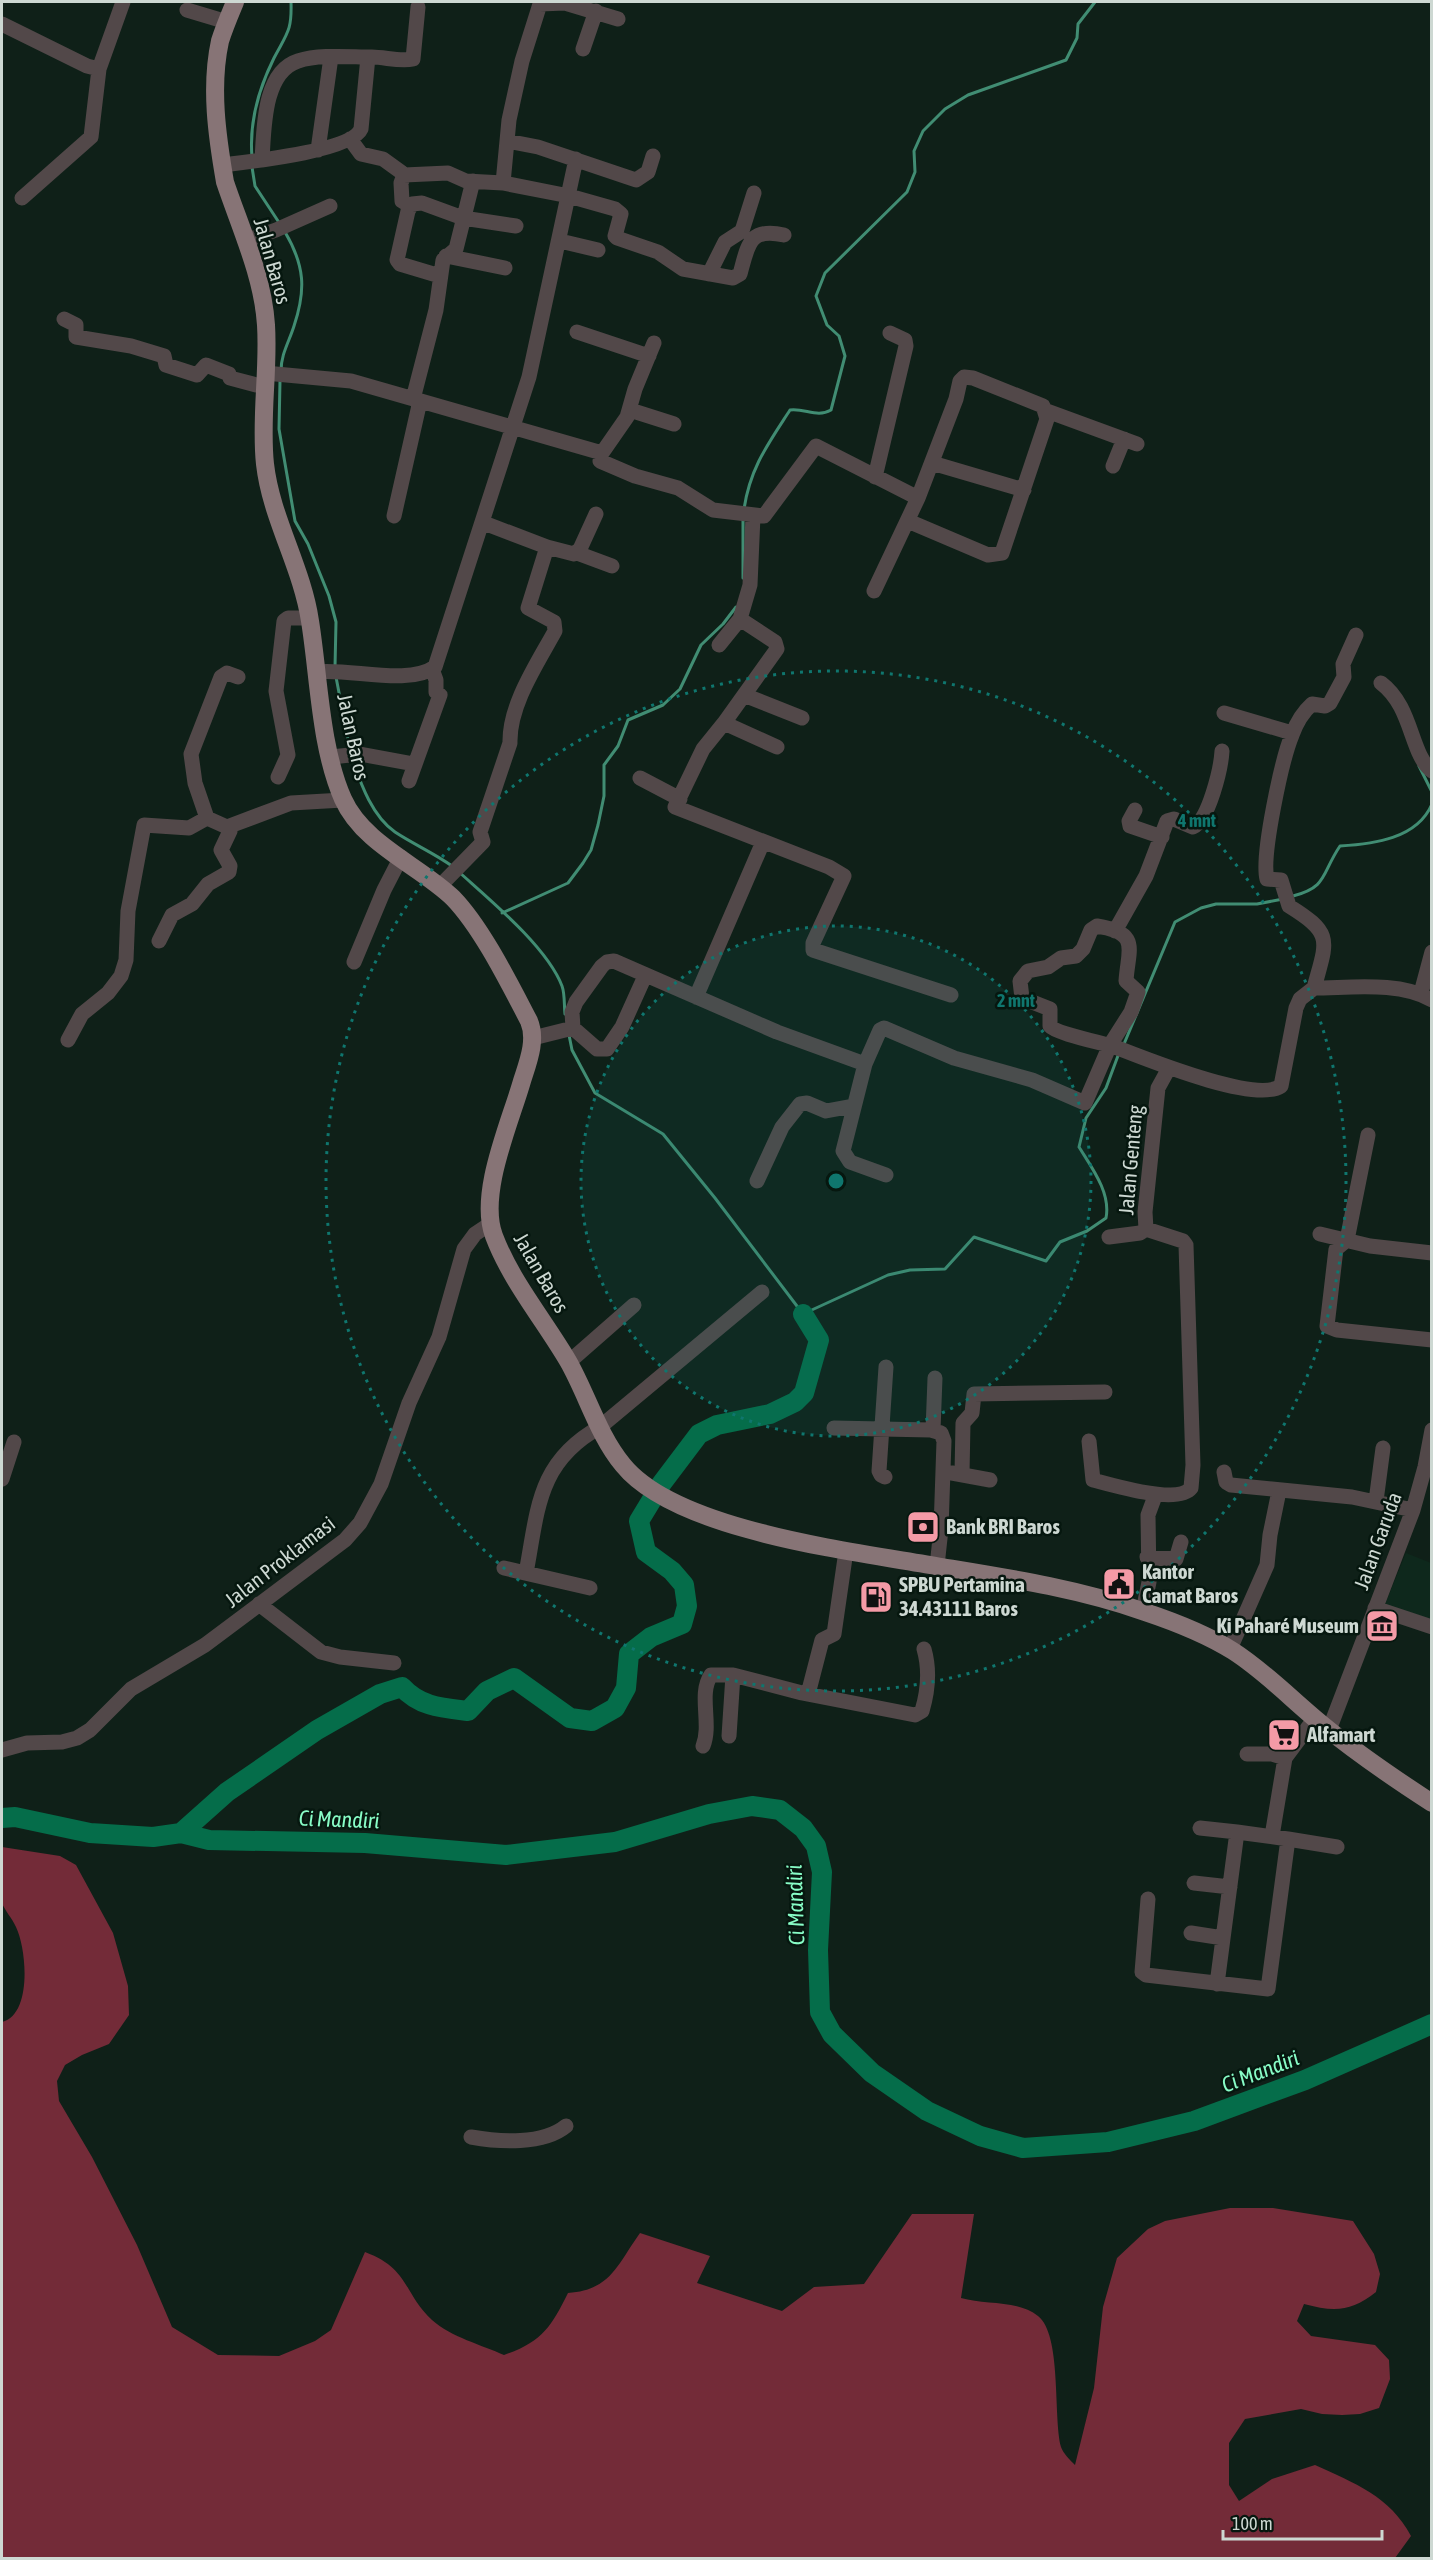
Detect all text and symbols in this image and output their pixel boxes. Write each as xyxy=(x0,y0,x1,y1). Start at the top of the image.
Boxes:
street label: Jalan Baros xyxy=(249,215,297,306)
street label: Jalan Baros xyxy=(333,691,375,782)
text: 4 mnt xyxy=(1177,810,1217,831)
text: 2 mnt xyxy=(997,990,1036,1011)
street label: Jalan Genteng xyxy=(1113,1104,1147,1216)
centre of rings xyxy=(826,1171,846,1191)
street label: Jalan Baros xyxy=(509,1228,574,1317)
street label: Jalan Garuda xyxy=(1348,1489,1406,1593)
bank icon: Bank BRI Baros xyxy=(905,1509,941,1545)
street label: Jalan Proklamasi xyxy=(220,1511,339,1612)
place label: Bank BRI Baros xyxy=(946,1514,1060,1538)
place label: Kantor Camat Baros xyxy=(1142,1559,1239,1607)
public building icon: Kantor Camat Baros xyxy=(1101,1566,1137,1602)
place label: SPBU Pertamina 34.43111 Baros xyxy=(899,1572,1025,1620)
fuel station icon: SPBU Pertamina 34.43111 Baros xyxy=(858,1579,894,1615)
museum icon: Ki Paharé Museum xyxy=(1364,1608,1400,1644)
place label: Ki Paharé Museum xyxy=(1216,1613,1359,1637)
supermarket icon: Alfamart xyxy=(1266,1717,1302,1753)
place label: Alfamart xyxy=(1306,1722,1375,1746)
water label: Ci Mandiri xyxy=(298,1805,380,1833)
water label: Ci Mandiri xyxy=(781,1864,809,1946)
water label: Ci Mandiri xyxy=(1218,2044,1302,2098)
scale bar xyxy=(1223,2503,1382,2541)
text: 100 m xyxy=(1232,2513,1273,2534)

